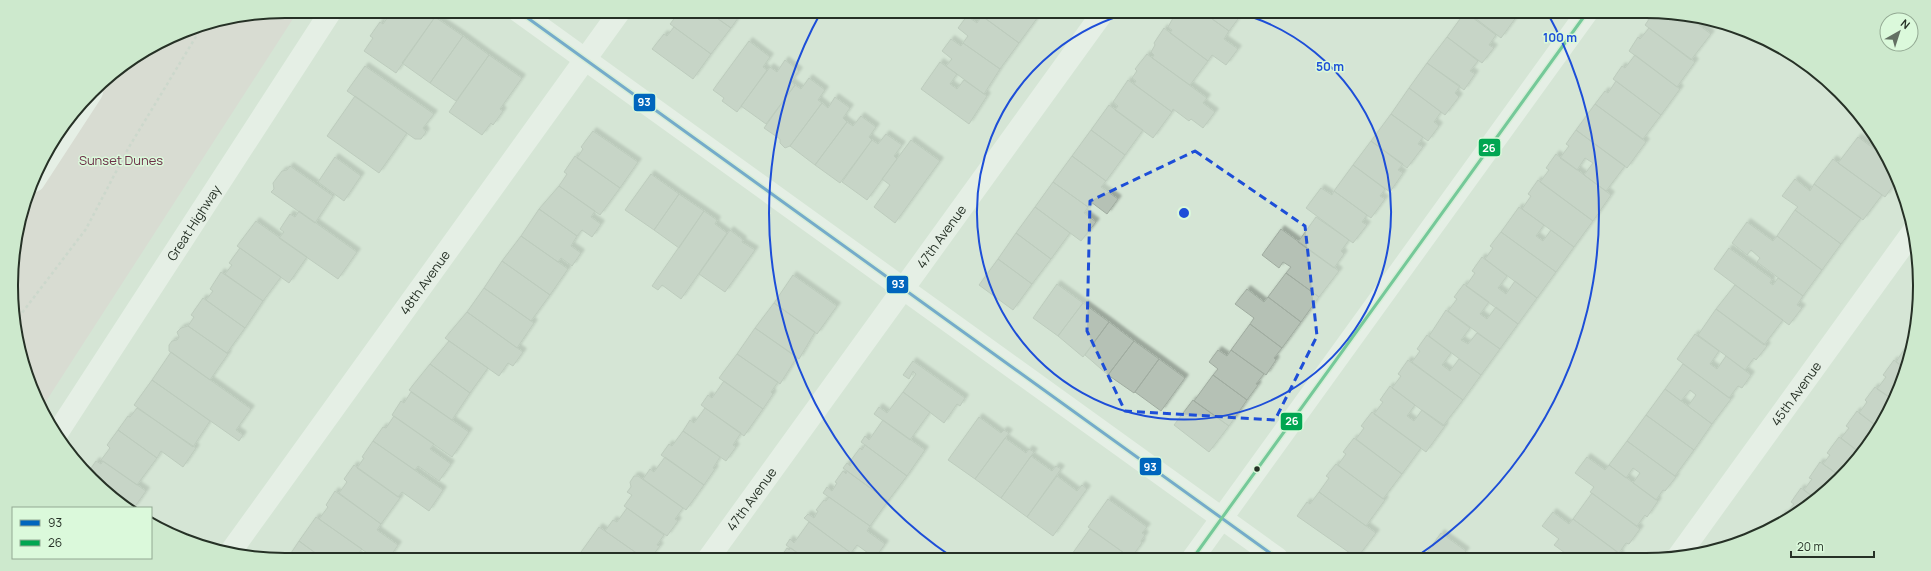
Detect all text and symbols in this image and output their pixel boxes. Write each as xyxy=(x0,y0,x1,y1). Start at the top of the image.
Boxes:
north arrow xyxy=(1879,12,1919,52)
text: N xyxy=(1898,16,1913,32)
text: 100 m xyxy=(1543,29,1577,46)
text: 50 m xyxy=(1316,58,1344,75)
line badge: 93 xyxy=(633,93,656,112)
text: 93 xyxy=(637,94,651,109)
line badge: 26 xyxy=(1478,138,1501,157)
text: 26 xyxy=(1482,140,1496,155)
park label: Sunset Dunes xyxy=(79,151,163,169)
street label: Great Highway xyxy=(162,181,225,264)
street label: 47th Avenue xyxy=(912,201,970,272)
centre of rings xyxy=(1177,206,1191,220)
street label: 48th Avenue xyxy=(395,246,454,318)
line badge: 93 xyxy=(886,275,909,294)
text: 93 xyxy=(891,276,905,291)
street label: 45th Avenue xyxy=(1767,357,1825,429)
line badge: 26 xyxy=(1280,412,1303,431)
text: 26 xyxy=(1285,413,1299,428)
line badge: 93 xyxy=(1139,457,1162,476)
text: 93 xyxy=(1143,459,1157,474)
street label: 47th Avenue xyxy=(722,463,781,534)
unlabelled marker xyxy=(1252,464,1262,474)
legend xyxy=(12,507,152,559)
text: 93 xyxy=(48,514,62,531)
scale bar xyxy=(1791,533,1874,559)
text: 26 xyxy=(48,534,62,551)
text: 20 m xyxy=(1797,538,1824,555)

